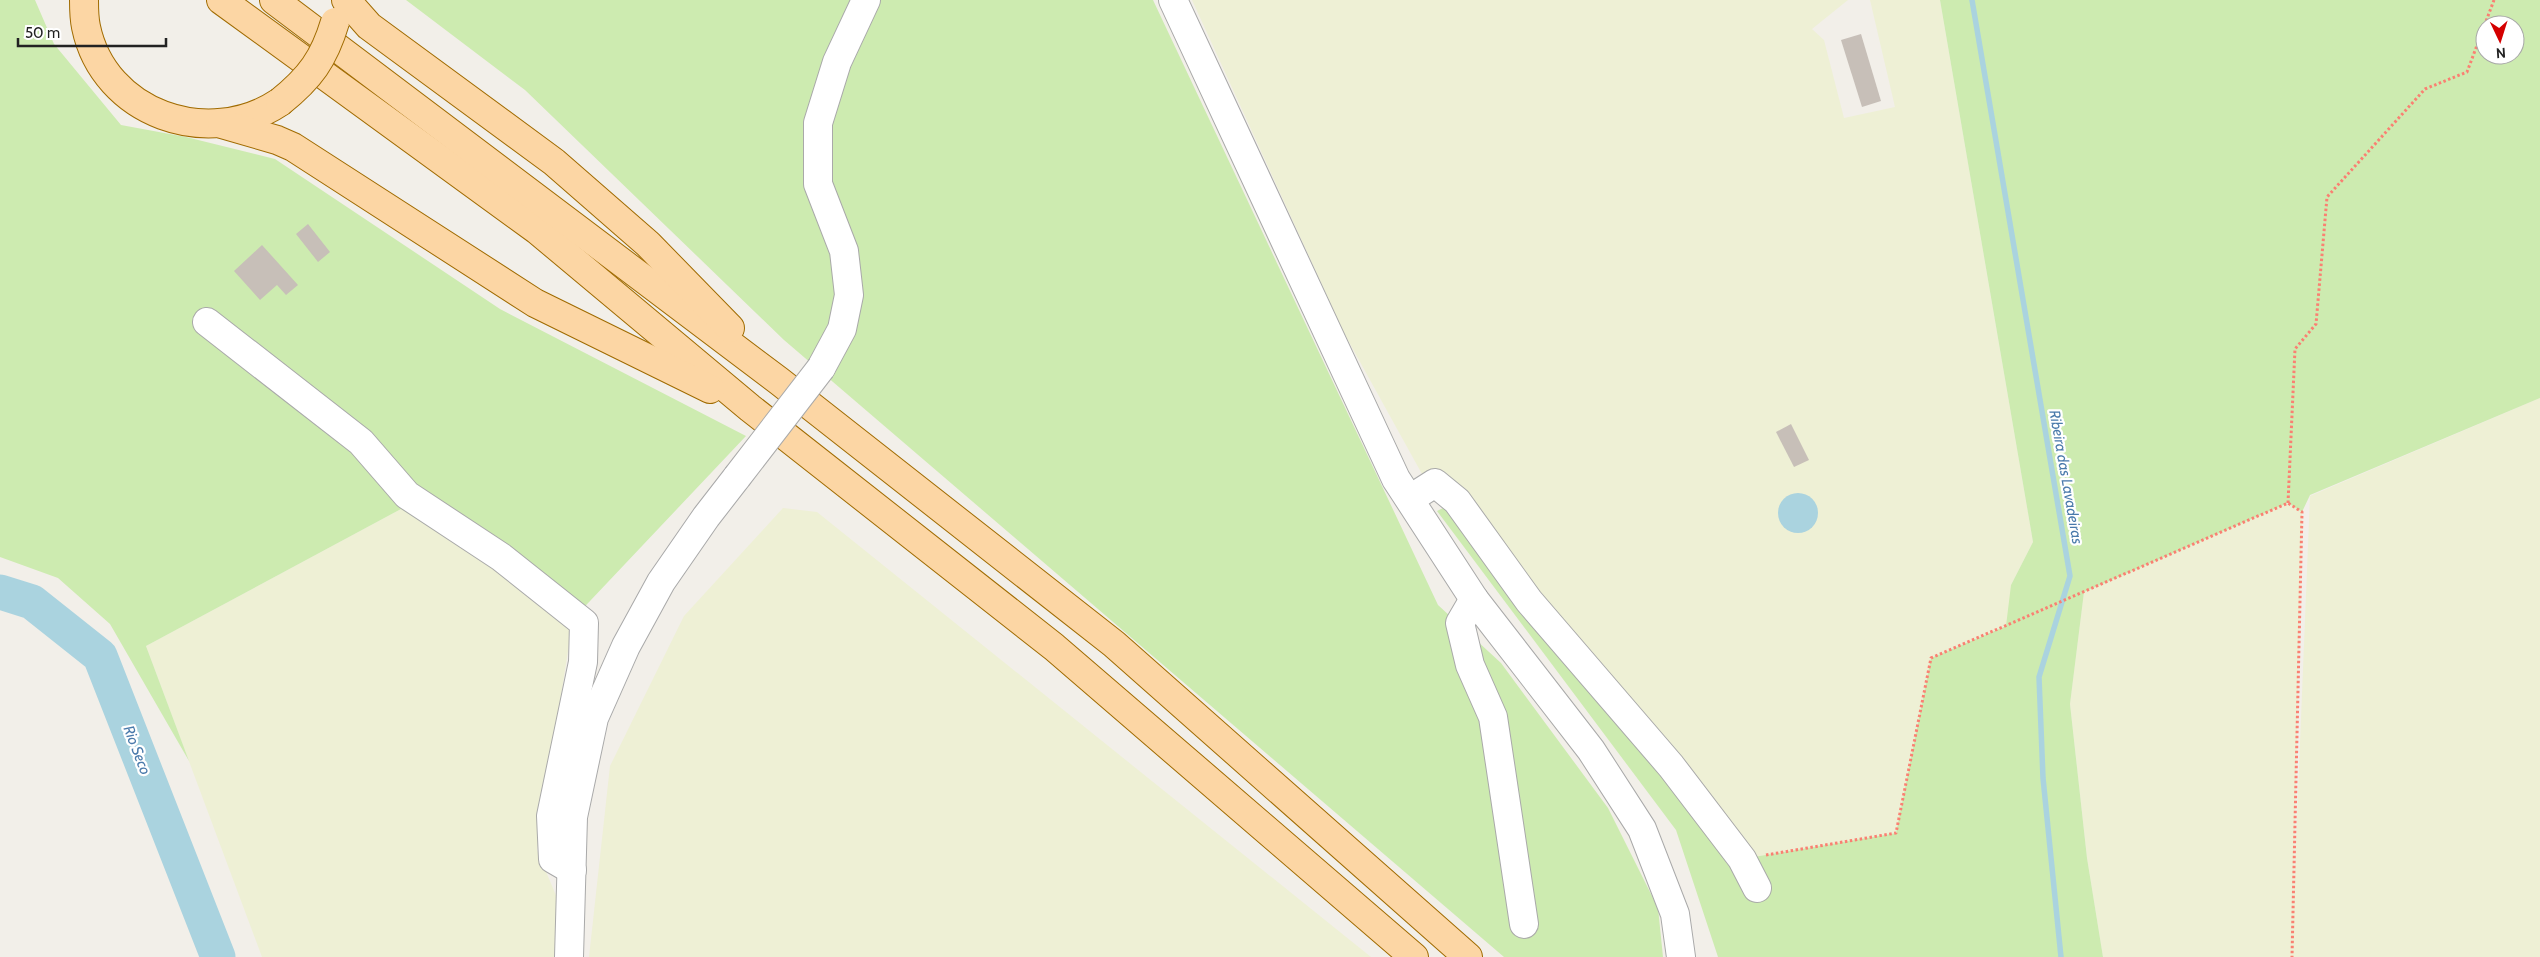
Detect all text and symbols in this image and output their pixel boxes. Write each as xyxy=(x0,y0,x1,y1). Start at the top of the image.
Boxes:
scale bar xyxy=(18,15,165,47)
north arrow xyxy=(2475,15,2525,65)
text: 50 m xyxy=(25,24,60,42)
text: N xyxy=(2495,44,2506,62)
water label: Ribeira das Lavadeiras xyxy=(2045,409,2087,546)
water label: Rio Seco xyxy=(119,723,155,777)

